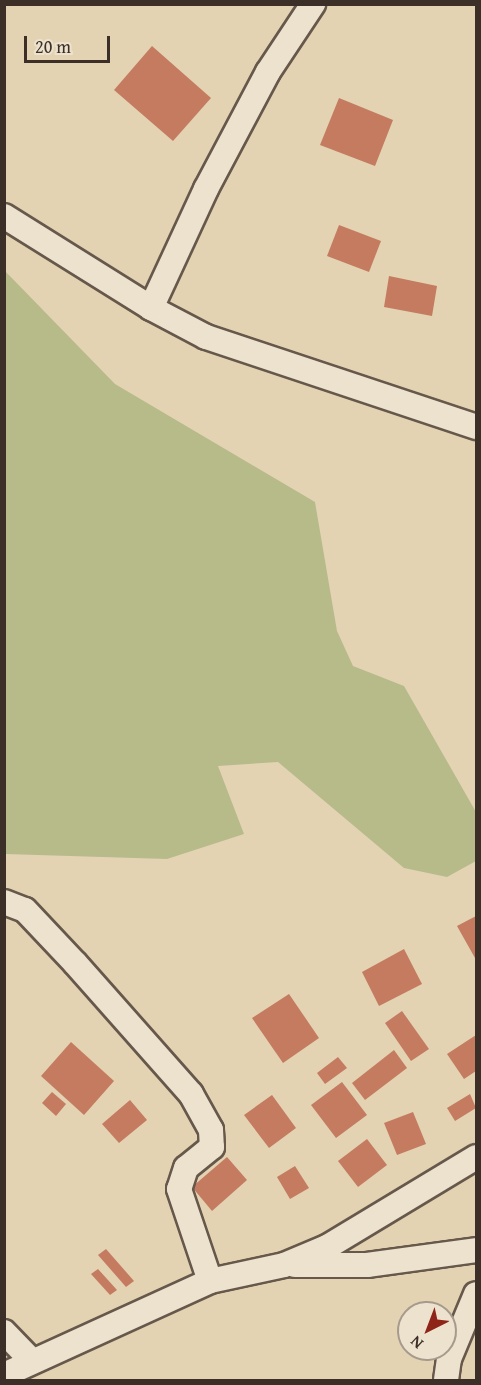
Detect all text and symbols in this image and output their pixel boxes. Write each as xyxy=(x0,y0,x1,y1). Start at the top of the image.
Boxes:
scale bar xyxy=(27,24,112,62)
text: 20 m xyxy=(35,33,71,60)
north arrow xyxy=(397,1301,457,1361)
text: N xyxy=(404,1330,428,1355)

